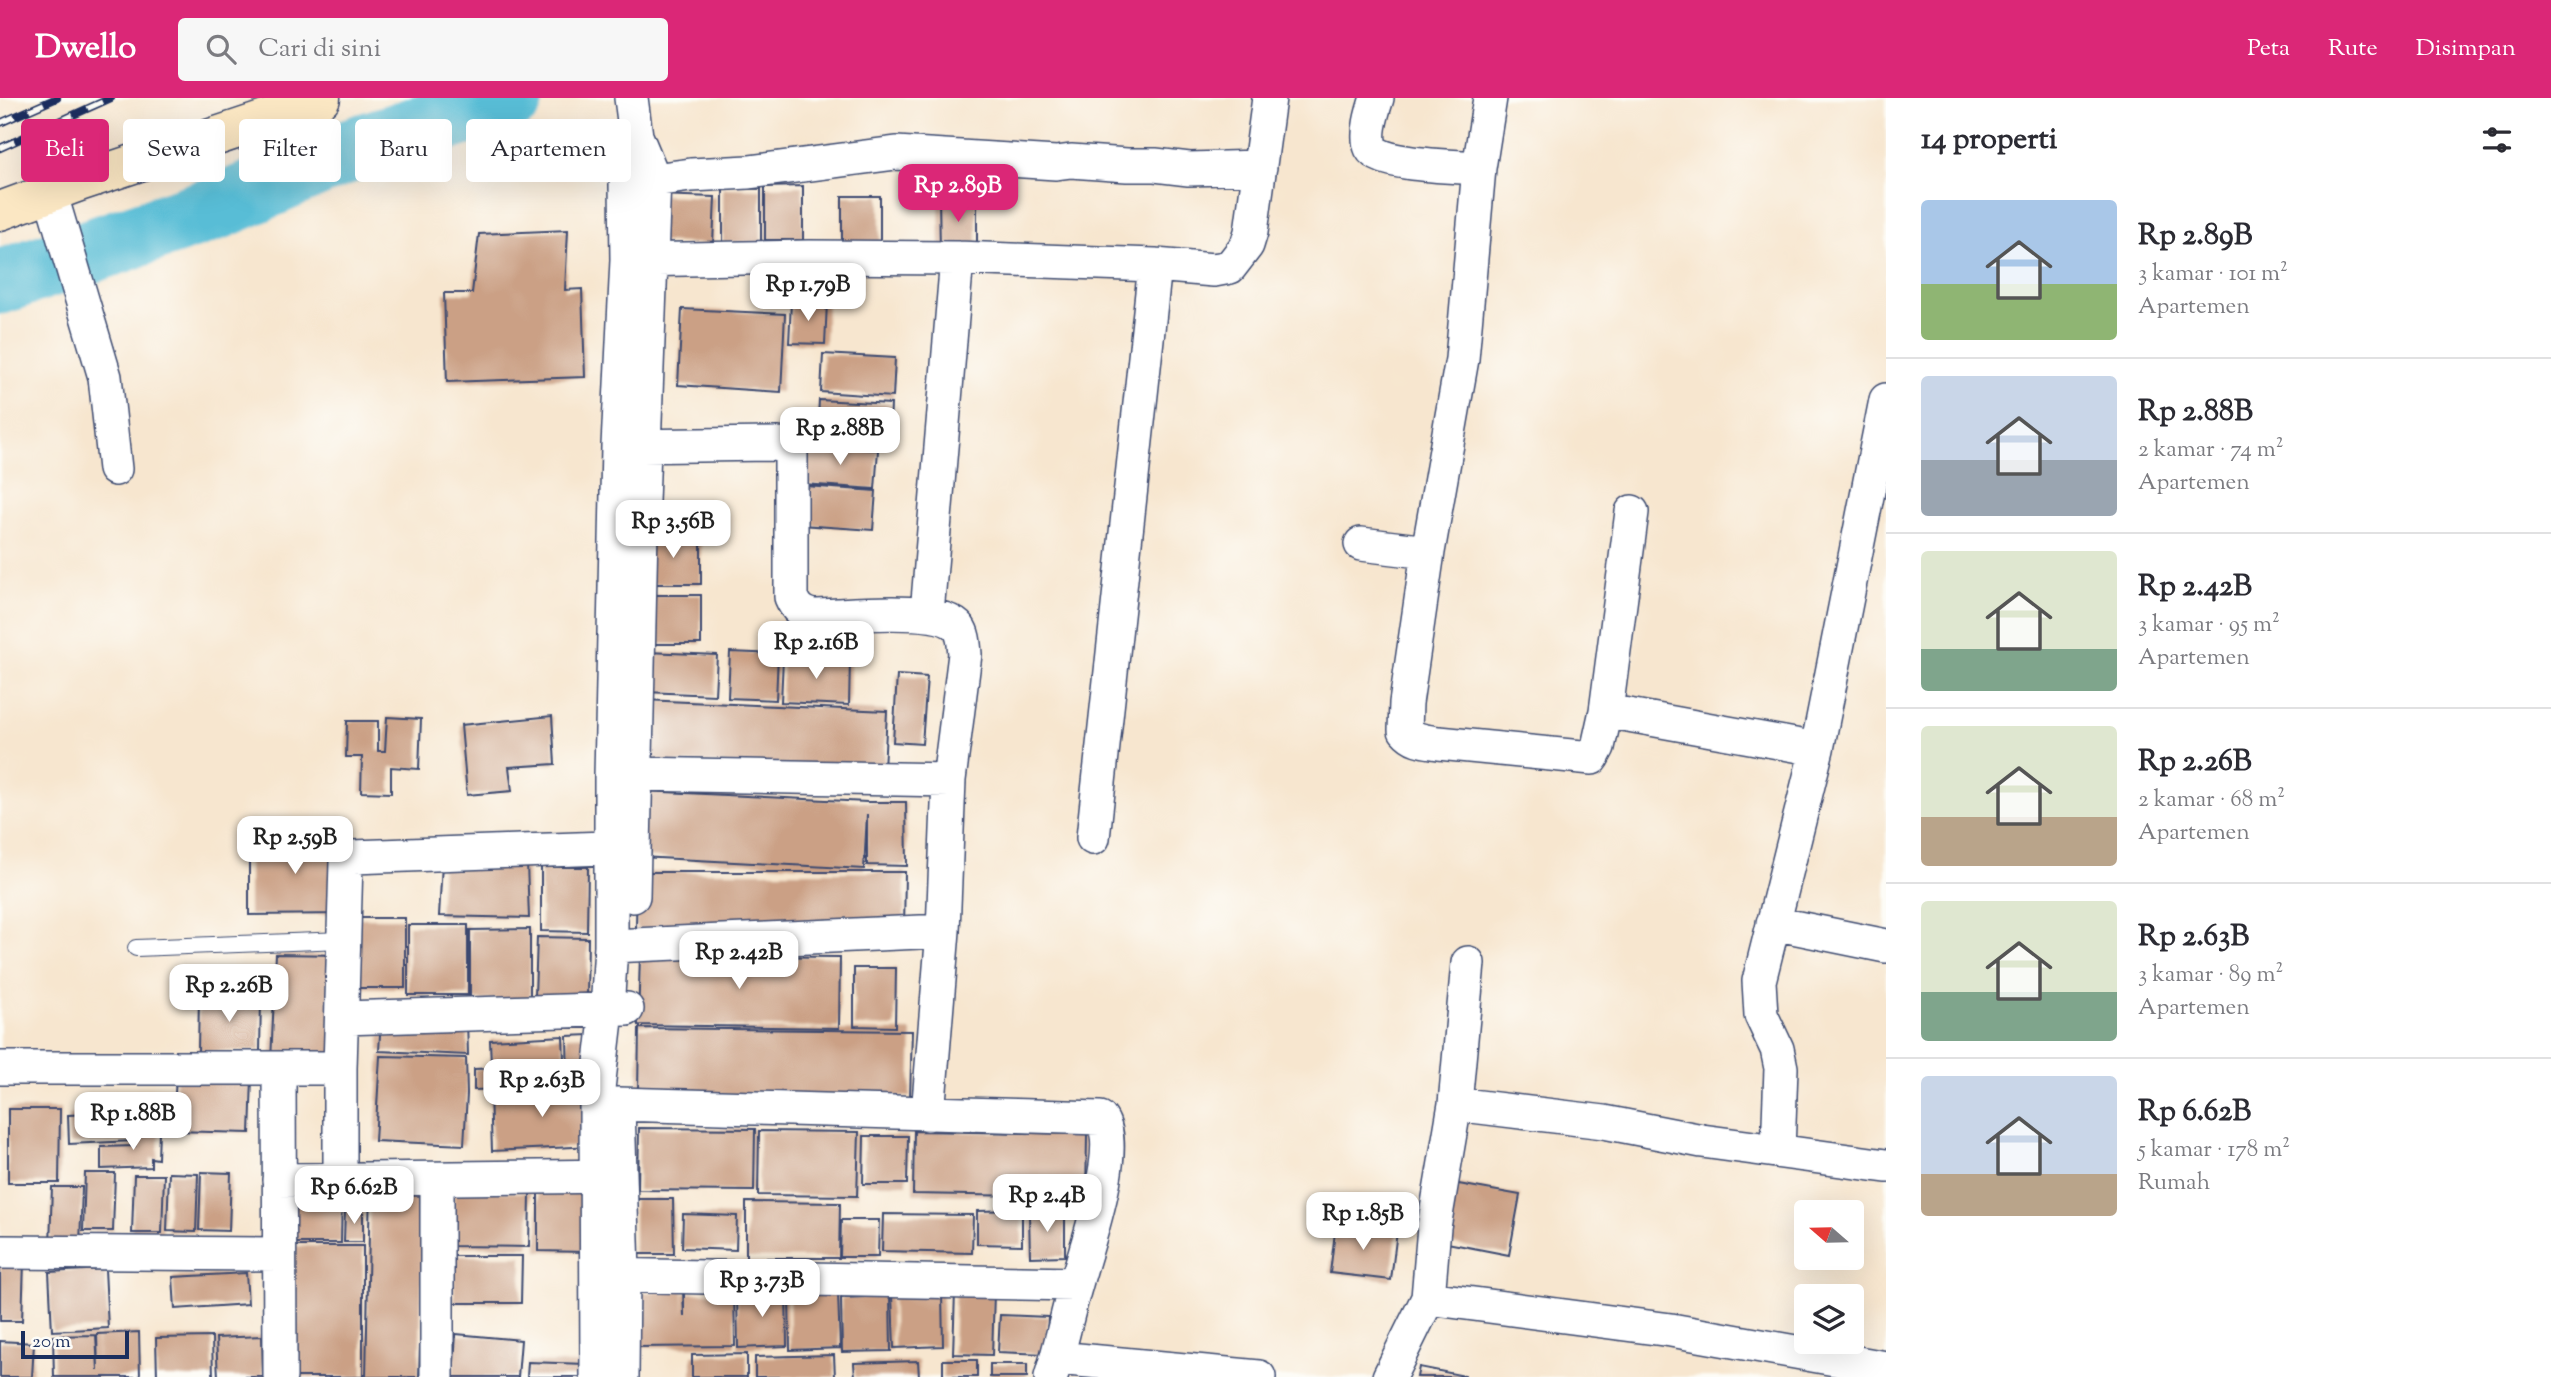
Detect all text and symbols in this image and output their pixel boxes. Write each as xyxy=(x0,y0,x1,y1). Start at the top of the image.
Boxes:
search box xyxy=(178,18,668,81)
text: Dwello xyxy=(35,25,136,73)
icon: search xyxy=(202,30,240,68)
text: Cari di sini xyxy=(258,31,381,68)
text: Peta xyxy=(2247,32,2290,66)
text: Rute xyxy=(2328,32,2378,66)
text: Disimpan xyxy=(2416,32,2516,66)
chip: Beli xyxy=(21,119,109,182)
chip: Sewa xyxy=(123,119,225,182)
chip: Filter xyxy=(239,119,341,182)
chip: Baru xyxy=(355,119,452,182)
chip: Apartemen xyxy=(466,119,631,182)
text: 14 properti xyxy=(1921,119,2057,162)
icon: filters xyxy=(2478,121,2516,159)
pin: Rp 2.89B xyxy=(886,164,1030,224)
text: Rp 2.89B xyxy=(914,170,1002,203)
text: Rp 2.89B xyxy=(2138,215,2252,258)
icon: home xyxy=(1977,228,2061,312)
text: 3 kamar · 101 m² xyxy=(2138,258,2288,291)
pin: Rp 1.79B xyxy=(736,264,880,323)
text: Rp 1.79B xyxy=(766,269,850,302)
text: Apartemen xyxy=(2138,291,2250,324)
text: Rp 2.88B xyxy=(2138,391,2253,434)
icon: home xyxy=(1977,404,2061,488)
pin: Rp 2.88B xyxy=(768,408,912,467)
text: Rp 2.88B xyxy=(796,413,884,446)
text: 2 kamar · 74 m² xyxy=(2138,434,2284,467)
text: Apartemen xyxy=(2138,467,2250,500)
pin: Rp 3.56B xyxy=(601,500,745,560)
text: Rp 3.56B xyxy=(632,506,714,539)
text: Rp 2.42B xyxy=(2138,566,2252,609)
icon: home xyxy=(1977,579,2061,663)
text: 3 kamar · 95 m² xyxy=(2138,609,2280,642)
pin: Rp 2.16B xyxy=(744,622,888,681)
text: Rp 2.16B xyxy=(774,627,858,660)
text: Apartemen xyxy=(2138,642,2250,675)
text: Rp 2.26B xyxy=(2138,741,2252,784)
icon: home xyxy=(1977,754,2061,838)
text: 2 kamar · 68 m² xyxy=(2138,784,2285,817)
pin: Rp 2.59B xyxy=(223,816,367,876)
text: Apartemen xyxy=(2138,817,2250,850)
text: Rp 2.59B xyxy=(253,822,337,855)
text: Rp 2.63B xyxy=(2138,916,2249,959)
icon: home xyxy=(1977,929,2061,1013)
pin: Rp 2.42B xyxy=(667,932,811,991)
text: Rp 2.42B xyxy=(695,937,783,970)
text: 3 kamar · 89 m² xyxy=(2138,959,2283,992)
pin: Rp 2.26B xyxy=(157,964,301,1024)
text: Rp 2.26B xyxy=(185,970,273,1003)
text: Apartemen xyxy=(2138,992,2250,1025)
pin: Rp 2.63B xyxy=(470,1060,614,1119)
text: Rp 2.63B xyxy=(499,1065,585,1098)
text: Rp 6.62B xyxy=(2138,1091,2251,1134)
pin: Rp 1.88B xyxy=(61,1093,205,1152)
text: Rp 1.88B xyxy=(90,1098,176,1131)
icon: home xyxy=(1977,1104,2061,1188)
text: 5 kamar · 178 m² xyxy=(2138,1134,2290,1167)
pin: Rp 6.62B xyxy=(282,1166,426,1226)
text: Rumah xyxy=(2138,1167,2210,1200)
text: Rp 6.62B xyxy=(311,1172,397,1205)
pin: Rp 2.4B xyxy=(982,1174,1112,1234)
text: Rp 2.4B xyxy=(1009,1180,1085,1213)
pin: Rp 1.85B xyxy=(1291,1192,1435,1252)
text: Rp 1.85B xyxy=(1322,1198,1404,1231)
north arrow xyxy=(1794,1200,1864,1270)
map controls xyxy=(1794,1200,1864,1354)
pin: Rp 3.73B xyxy=(690,1260,834,1319)
text: Rp 3.73B xyxy=(720,1265,804,1298)
button: layers xyxy=(1794,1284,1864,1354)
scale bar xyxy=(21,1328,130,1360)
text: 20 m xyxy=(32,1329,71,1356)

